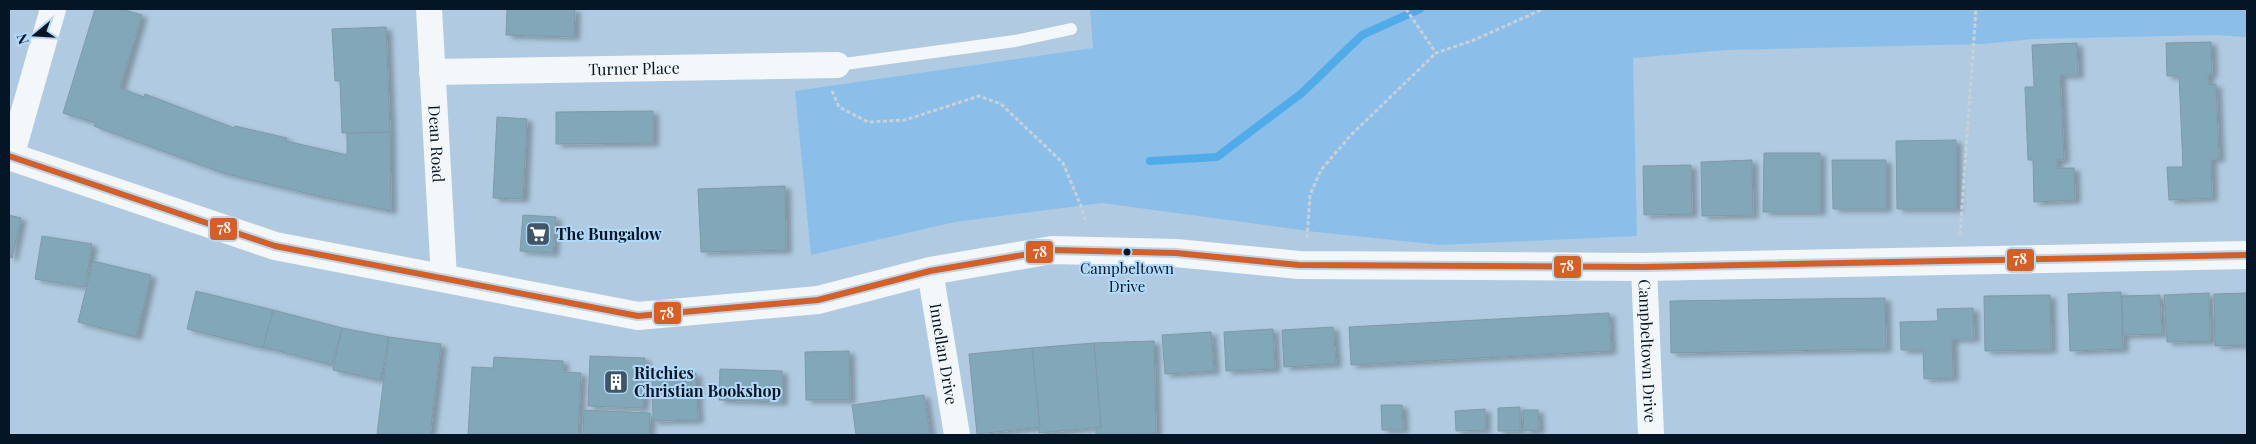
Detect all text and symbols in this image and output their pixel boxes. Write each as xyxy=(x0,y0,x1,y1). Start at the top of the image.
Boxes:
north arrow xyxy=(10,10,60,60)
text: N xyxy=(12,31,33,47)
street label: Turner Place xyxy=(588,57,680,79)
street label: Dean Road xyxy=(424,104,450,183)
line badge: 78 xyxy=(209,217,238,241)
text: 78 xyxy=(217,218,231,237)
supermarket icon: The Bungalow xyxy=(525,221,551,247)
place label: The Bungalow xyxy=(556,223,662,244)
line badge: 78 xyxy=(1025,240,1054,264)
text: 78 xyxy=(1033,242,1047,261)
marker: Campbeltown Drive xyxy=(1122,247,1132,257)
line badge: 78 xyxy=(2006,248,2035,272)
text: 78 xyxy=(2013,249,2027,268)
line badge: 78 xyxy=(1553,255,1582,279)
text: 78 xyxy=(1560,256,1574,275)
place label: Campbeltown Drive xyxy=(1080,258,1174,296)
street label: Campbeltown Drive xyxy=(1635,279,1661,423)
line badge: 78 xyxy=(653,301,682,325)
street label: Innellan Drive xyxy=(925,302,963,406)
text: 78 xyxy=(660,303,674,322)
place label: Ritchies Christian Bookshop xyxy=(634,362,781,401)
building icon: Ritchies Christian Bookshop xyxy=(603,369,629,395)

